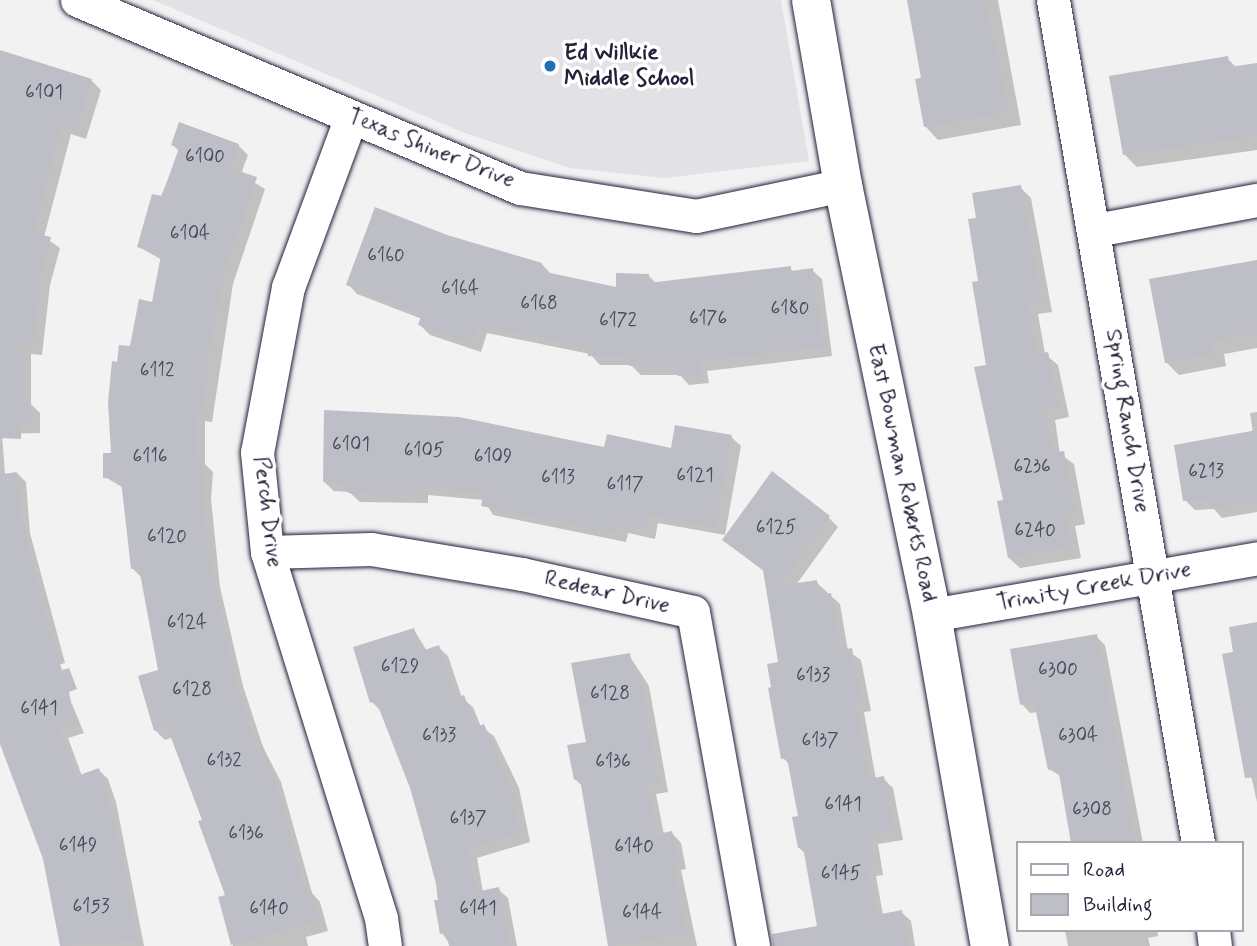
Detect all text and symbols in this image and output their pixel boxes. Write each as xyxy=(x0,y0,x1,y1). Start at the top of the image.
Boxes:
place label: Ed Willkie Middle School xyxy=(564,39,695,93)
marker: Ed Willkie Middle School xyxy=(542,58,558,74)
house number: 6101 xyxy=(25,82,63,104)
street label: Texas Shiner Drive xyxy=(340,102,522,196)
house number: 6100 xyxy=(185,146,225,168)
house number: 6104 xyxy=(170,223,210,245)
house number: 6160 xyxy=(367,245,405,267)
house number: 6164 xyxy=(441,278,479,300)
house number: 6168 xyxy=(520,293,558,315)
house number: 6180 xyxy=(771,298,809,320)
house number: 6176 xyxy=(689,308,727,330)
house number: 6172 xyxy=(599,310,637,332)
street label: Spring Ranch Drive xyxy=(1099,328,1155,514)
street label: East Bowman Roberts Road xyxy=(861,341,943,605)
house number: 6112 xyxy=(140,360,174,382)
house number: 6101 xyxy=(332,434,370,456)
house number: 6105 xyxy=(404,440,444,462)
house number: 6116 xyxy=(132,446,168,468)
house number: 6109 xyxy=(474,446,512,468)
street label: Perch Drive xyxy=(246,455,288,569)
house number: 6236 xyxy=(1013,456,1051,478)
house number: 6213 xyxy=(1188,461,1224,483)
house number: 6121 xyxy=(676,465,714,487)
house number: 6113 xyxy=(541,467,575,489)
house number: 6117 xyxy=(607,474,643,496)
house number: 6125 xyxy=(756,517,796,539)
house number: 6240 xyxy=(1014,520,1056,542)
house number: 6120 xyxy=(147,526,187,548)
street label: Trinity Creek Drive xyxy=(996,557,1192,617)
street label: Redear Drive xyxy=(542,565,672,621)
house number: 6124 xyxy=(167,612,207,634)
house number: 6129 xyxy=(381,656,419,678)
house number: 6300 xyxy=(1038,659,1078,681)
house number: 6133 xyxy=(796,665,830,687)
house number: 6128 xyxy=(172,679,212,701)
house number: 6128 xyxy=(590,683,630,705)
house number: 6141 xyxy=(20,698,58,720)
house number: 6133 xyxy=(422,725,456,747)
house number: 6304 xyxy=(1058,725,1098,747)
house number: 6137 xyxy=(801,730,839,752)
house number: 6132 xyxy=(207,750,241,772)
house number: 6136 xyxy=(595,751,631,773)
house number: 6141 xyxy=(824,794,862,816)
house number: 6308 xyxy=(1072,799,1112,821)
house number: 6137 xyxy=(449,808,487,830)
house number: 6136 xyxy=(228,823,264,845)
house number: 6149 xyxy=(59,835,97,857)
house number: 6140 xyxy=(614,836,654,858)
legend xyxy=(1016,841,1243,932)
text: Road xyxy=(1083,856,1125,884)
house number: 6145 xyxy=(821,863,861,885)
text: Building xyxy=(1083,891,1153,919)
house number: 6153 xyxy=(72,896,110,918)
house number: 6140 xyxy=(249,898,289,920)
house number: 6141 xyxy=(459,898,497,920)
house number: 6144 xyxy=(622,902,662,924)

